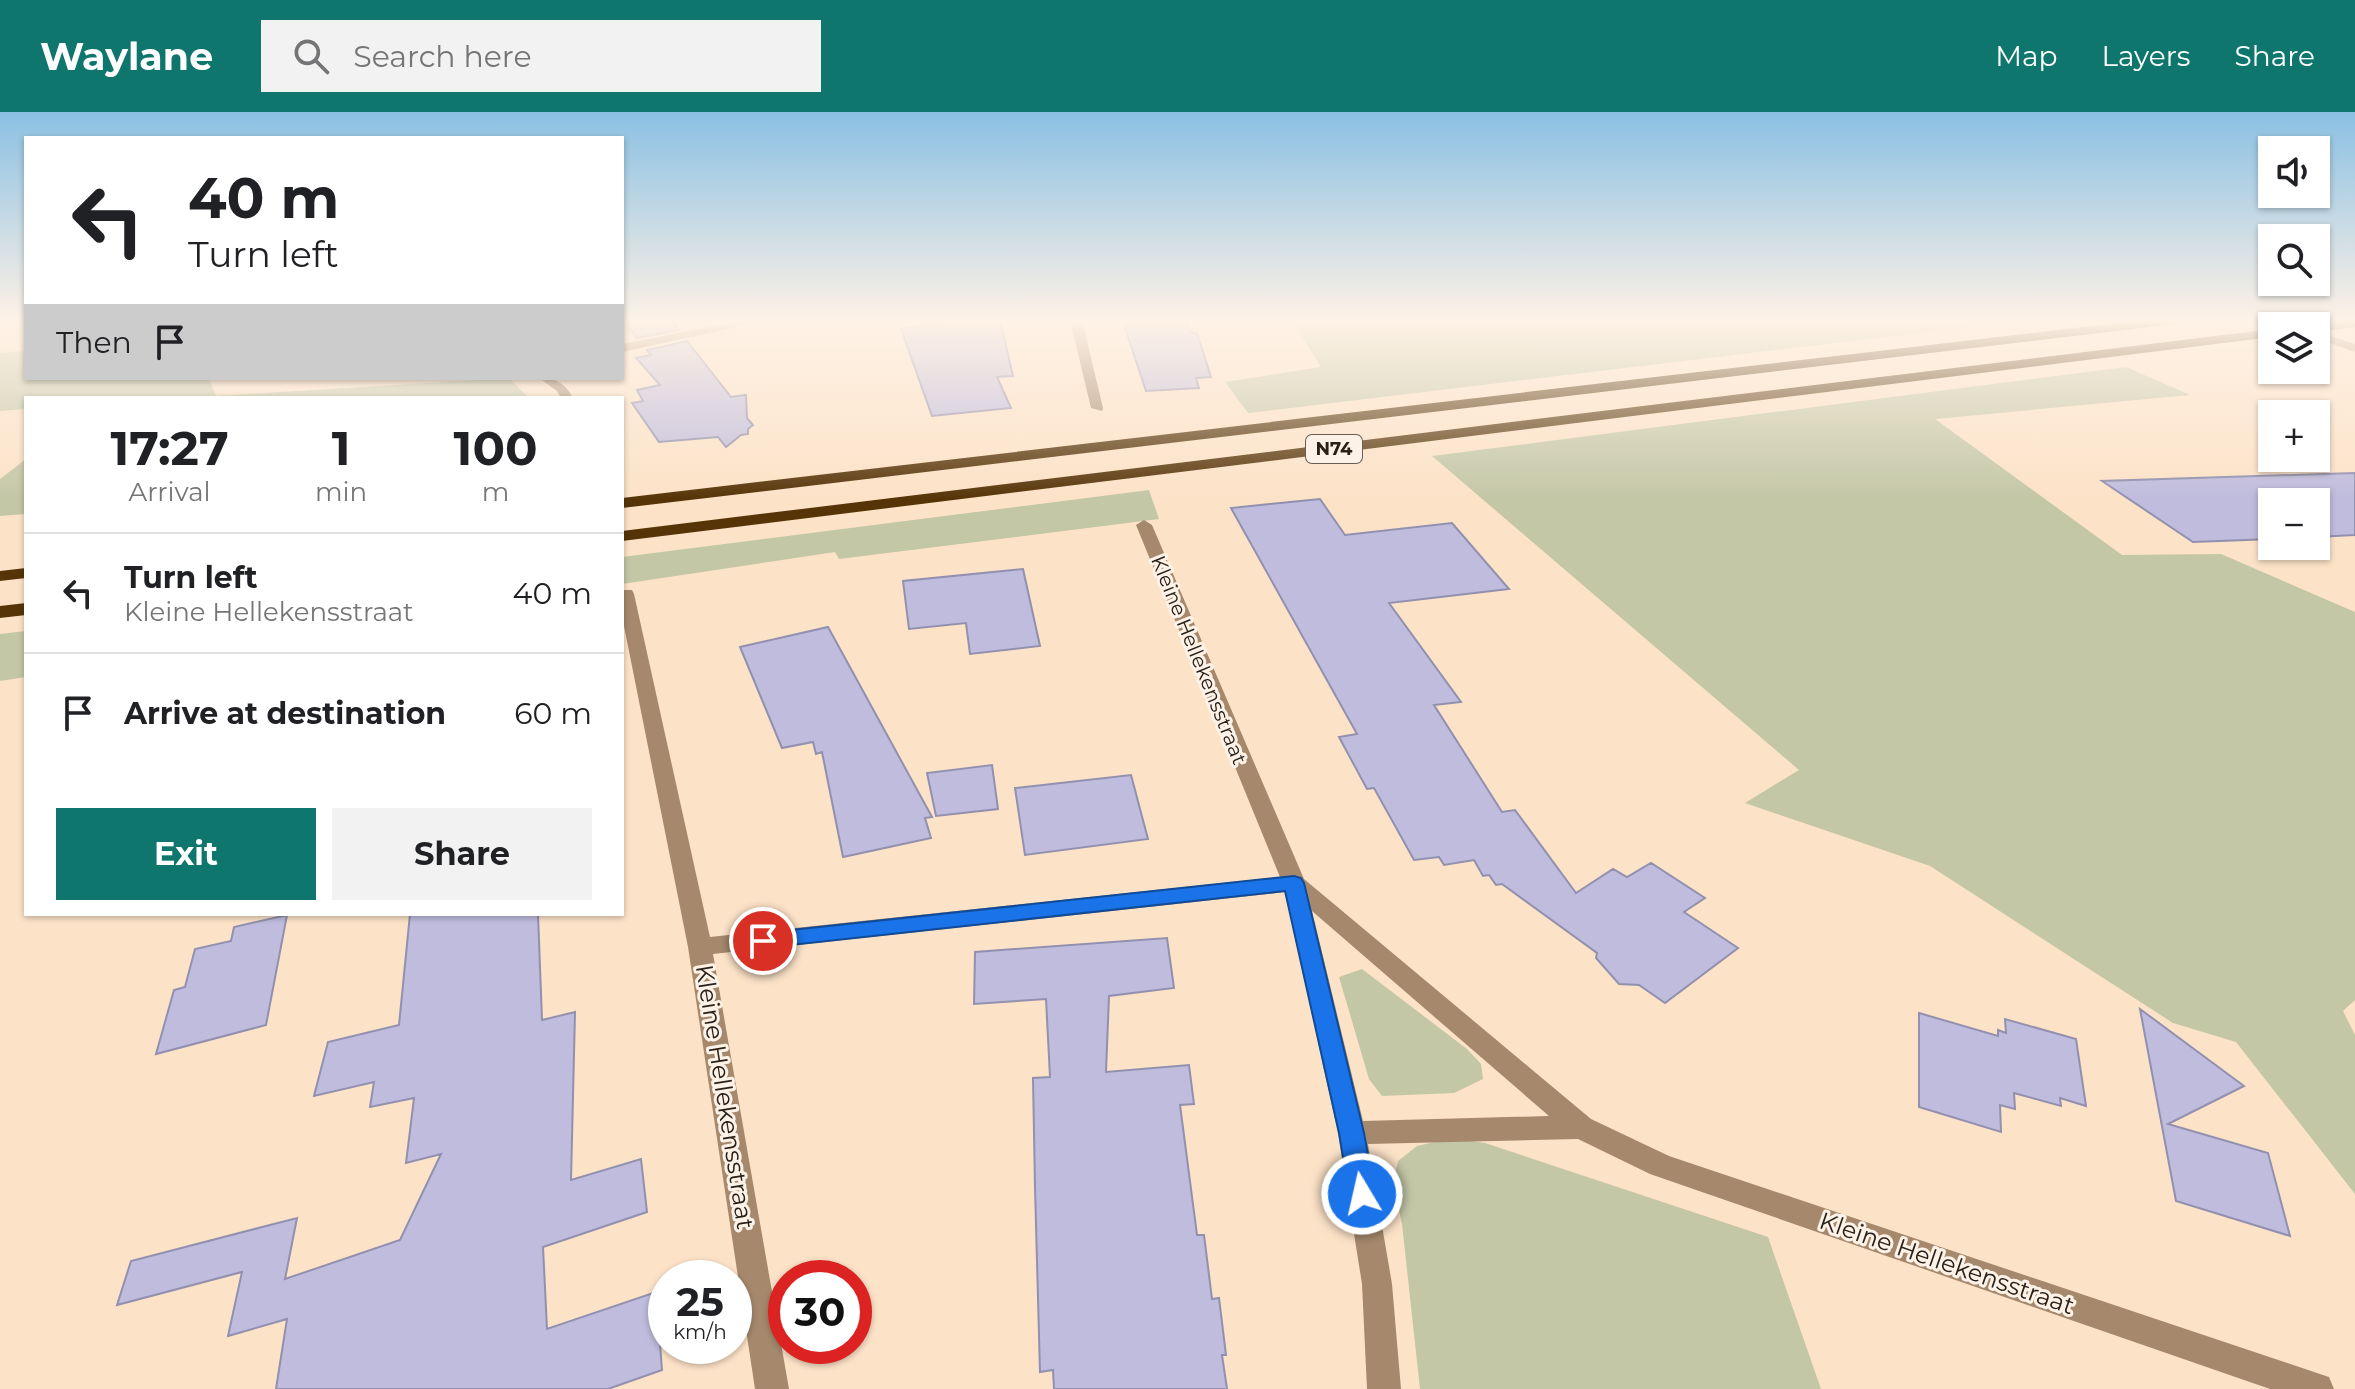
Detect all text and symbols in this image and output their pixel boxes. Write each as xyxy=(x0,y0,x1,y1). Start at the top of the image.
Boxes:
search box xyxy=(261,20,821,92)
text: Waylane xyxy=(40,33,213,80)
icon: search xyxy=(289,34,333,78)
text: Search here xyxy=(353,38,532,75)
text: Map xyxy=(1995,39,2058,73)
text: Layers xyxy=(2102,39,2191,73)
text: Share xyxy=(2235,39,2315,73)
map controls xyxy=(2258,136,2330,560)
button: sound xyxy=(2258,136,2330,208)
text: 40 m xyxy=(188,164,339,232)
icon: left xyxy=(56,168,160,272)
button: search xyxy=(2258,224,2330,296)
text: Turn left xyxy=(188,232,339,276)
button: layers xyxy=(2258,312,2330,384)
icon: arrive xyxy=(148,320,192,364)
text: Then xyxy=(56,324,132,361)
button: + xyxy=(2258,400,2330,472)
text: 17:27 xyxy=(110,419,229,477)
text: 1 xyxy=(332,419,351,477)
text: 100 xyxy=(454,419,538,477)
road number: N74 xyxy=(1306,435,1362,463)
text: Arrival xyxy=(129,476,211,508)
text: min xyxy=(315,476,367,508)
text: m xyxy=(482,476,509,508)
button: − xyxy=(2258,488,2330,560)
street label: Kleine Hellekensstraat xyxy=(1146,552,1252,768)
text: Turn left xyxy=(124,559,257,596)
icon: left xyxy=(56,571,100,615)
text: 40 m xyxy=(513,575,592,612)
text: Kleine Hellekensstraat xyxy=(124,596,414,628)
icon: arrive xyxy=(56,691,100,735)
text: Arrive at destination xyxy=(124,695,446,732)
text: 60 m xyxy=(514,695,592,732)
button: Exit xyxy=(56,808,316,900)
button: Share xyxy=(332,808,592,900)
pin xyxy=(729,907,797,975)
icon: arrive xyxy=(741,919,785,963)
street label: Kleine Hellekensstraat xyxy=(690,963,760,1232)
position arrow xyxy=(1320,1152,1404,1236)
street label: Kleine Hellekensstraat xyxy=(1816,1206,2078,1320)
speed limit sign: 30 xyxy=(768,1260,872,1364)
text: 25 xyxy=(676,1277,724,1326)
text: km/h xyxy=(673,1320,727,1344)

